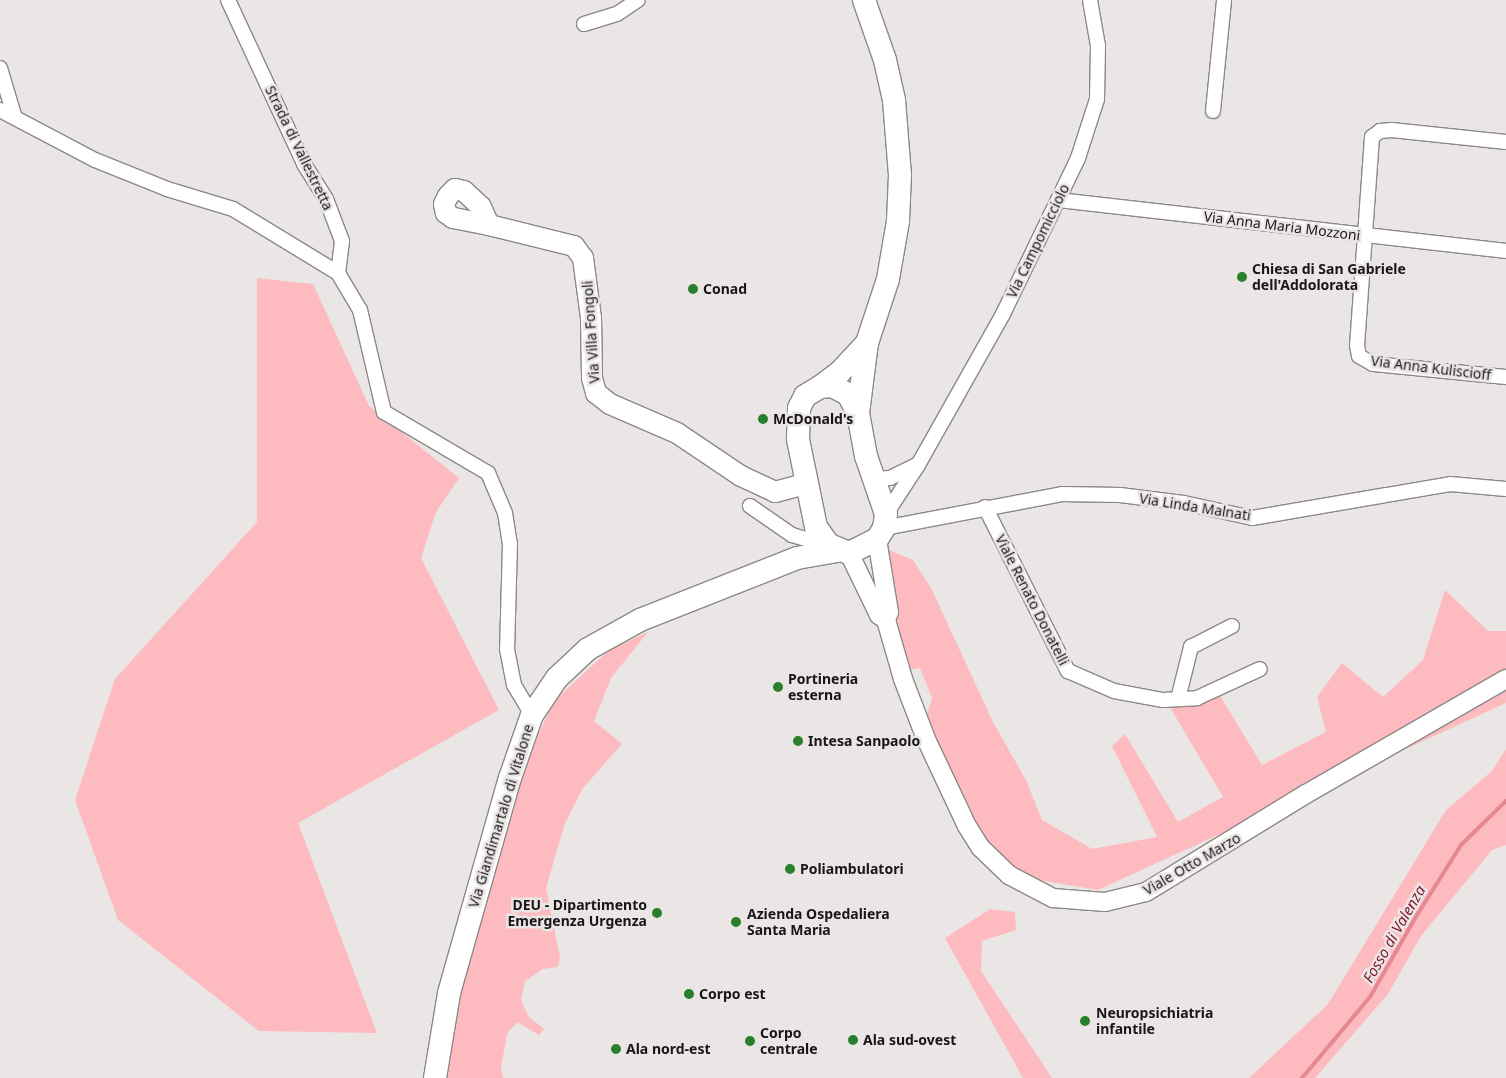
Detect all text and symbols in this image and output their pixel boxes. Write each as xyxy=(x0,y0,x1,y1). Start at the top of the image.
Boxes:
street label: Strada di Vallestretta xyxy=(262,83,336,213)
street label: Via Campomicciolo xyxy=(1003,181,1073,301)
street label: Via Anna Maria Mozzoni xyxy=(1203,208,1361,244)
place label: Chiesa di San Gabriele dell'Addolorata xyxy=(1252,261,1406,294)
marker: Chiesa di San Gabriele dell'Addolorata xyxy=(1236,271,1248,283)
street label: Via Villa Fongoli xyxy=(579,280,603,384)
place label: Conad xyxy=(703,281,747,297)
marker: Conad xyxy=(687,283,699,295)
street label: Via Anna Kuliscioff xyxy=(1370,352,1492,384)
place label: McDonald's xyxy=(773,411,853,427)
marker: McDonald's xyxy=(757,413,769,425)
street label: Via Linda Malnati xyxy=(1138,490,1252,524)
street label: Viale Renato Donatelli xyxy=(992,532,1072,668)
place label: Portineria esterna xyxy=(788,671,858,704)
marker: Portineria esterna xyxy=(772,681,784,693)
street label: Via Giandimartalo di Vitalone xyxy=(465,722,537,910)
place label: Intesa Sanpaolo xyxy=(808,733,920,749)
marker: Intesa Sanpaolo xyxy=(792,735,804,747)
street label: Viale Otto Marzo xyxy=(1140,829,1244,899)
place label: Poliambulatori xyxy=(800,861,904,877)
marker: Poliambulatori xyxy=(784,863,796,875)
water label: Fosso di Valenza xyxy=(1359,882,1429,986)
place label: DEU - Dipartimento Emergenza Urgenza xyxy=(508,897,647,930)
place label: Azienda Ospedaliera Santa Maria xyxy=(747,906,890,939)
marker: DEU - Dipartimento Emergenza Urgenza xyxy=(651,907,663,919)
marker: Azienda Ospedaliera Santa Maria xyxy=(729,915,743,929)
place label: Corpo est xyxy=(699,986,766,1002)
marker: Corpo est xyxy=(683,988,695,1000)
place label: Neuropsichiatria infantile xyxy=(1096,1005,1213,1038)
marker: Neuropsichiatria infantile xyxy=(1078,1014,1092,1028)
place label: Corpo centrale xyxy=(760,1025,818,1058)
place label: Ala sud-ovest xyxy=(863,1032,956,1048)
marker: Ala sud-ovest xyxy=(847,1034,859,1046)
marker: Corpo centrale xyxy=(744,1035,756,1047)
place label: Ala nord-est xyxy=(626,1041,711,1057)
marker: Ala nord-est xyxy=(610,1043,622,1055)

